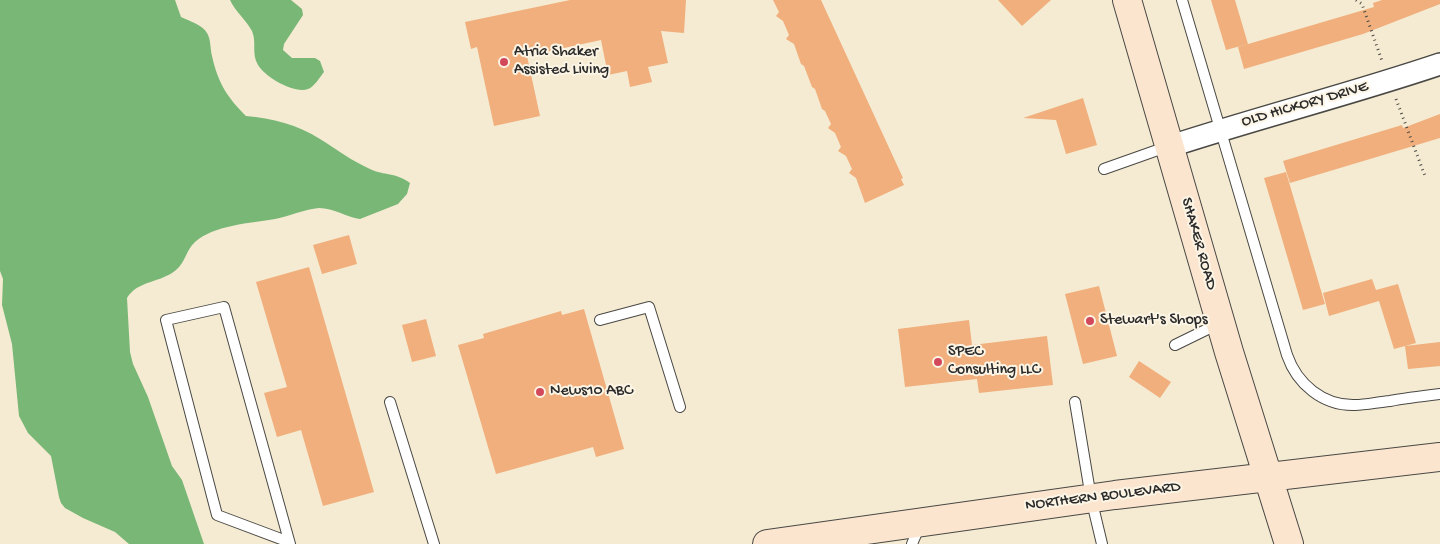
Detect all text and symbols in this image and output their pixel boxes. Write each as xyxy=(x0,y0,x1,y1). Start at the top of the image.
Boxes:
place label: Atria Shaker Assisted Living xyxy=(514,43,609,81)
marker: Atria Shaker Assisted Living xyxy=(498,56,510,68)
street label: OLD HICKORY DRIVE xyxy=(1239,78,1371,132)
street label: SHAKER ROAD xyxy=(1176,196,1220,292)
place label: Stewart's Shops xyxy=(1100,311,1208,331)
marker: Stewart's Shops xyxy=(1084,315,1096,327)
place label: SPEC Consulting LLC xyxy=(948,343,1040,381)
marker: SPEC Consulting LLC xyxy=(932,356,944,368)
place label: News10 ABC xyxy=(550,382,633,402)
marker: News10 ABC xyxy=(534,386,546,398)
street label: NORTHERN BOULEVARD xyxy=(1024,478,1182,516)

